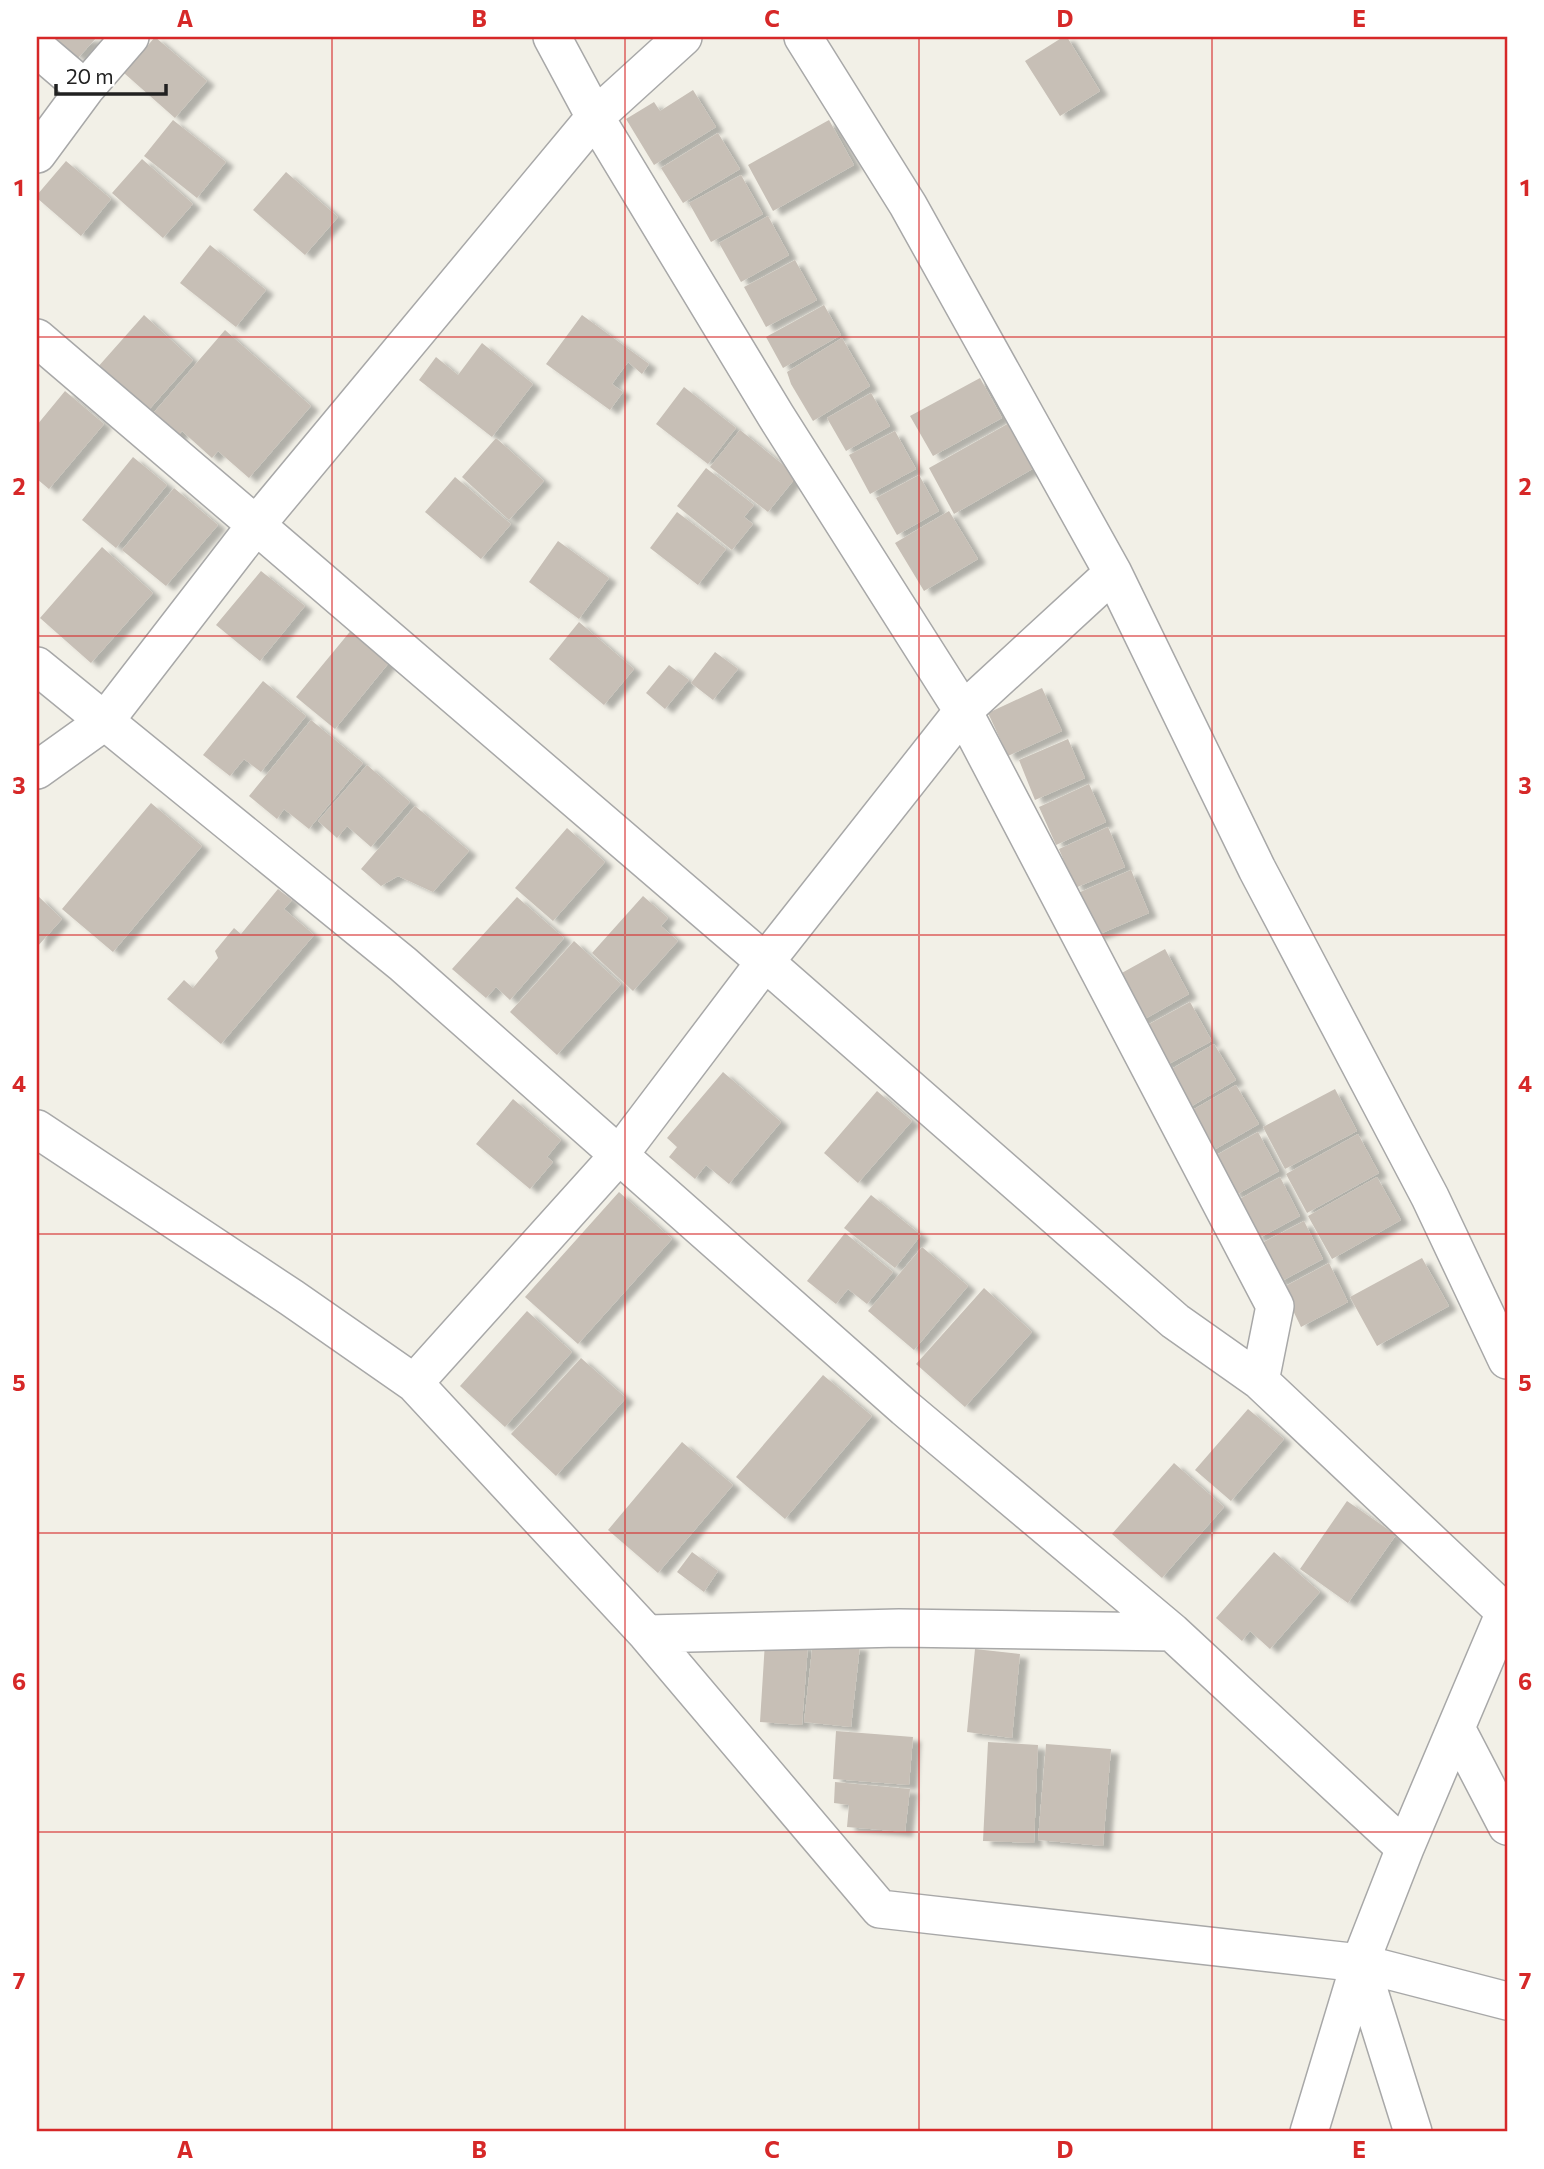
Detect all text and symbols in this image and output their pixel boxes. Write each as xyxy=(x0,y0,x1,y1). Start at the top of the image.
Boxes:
text: A xyxy=(177,4,194,32)
text: B xyxy=(471,4,487,32)
text: C xyxy=(764,4,780,32)
text: D xyxy=(1057,4,1074,32)
text: E xyxy=(1352,4,1366,32)
scale bar xyxy=(56,52,166,96)
text: 20 m xyxy=(66,63,114,88)
text: 1 xyxy=(14,173,24,201)
text: 1 xyxy=(1520,173,1530,201)
text: 2 xyxy=(12,472,26,500)
text: 2 xyxy=(1518,472,1532,500)
text: 3 xyxy=(12,771,26,799)
text: 3 xyxy=(1518,771,1532,799)
text: 4 xyxy=(12,1069,26,1097)
text: 4 xyxy=(1518,1069,1532,1097)
text: 5 xyxy=(12,1368,26,1396)
text: 5 xyxy=(1518,1368,1532,1396)
text: 6 xyxy=(12,1667,26,1695)
text: 6 xyxy=(1518,1667,1532,1695)
text: 7 xyxy=(13,1966,25,1994)
text: 7 xyxy=(1519,1966,1531,1994)
text: A xyxy=(177,2135,194,2163)
text: B xyxy=(471,2135,487,2163)
text: C xyxy=(764,2135,780,2163)
text: D xyxy=(1057,2135,1074,2163)
text: E xyxy=(1352,2135,1366,2163)

